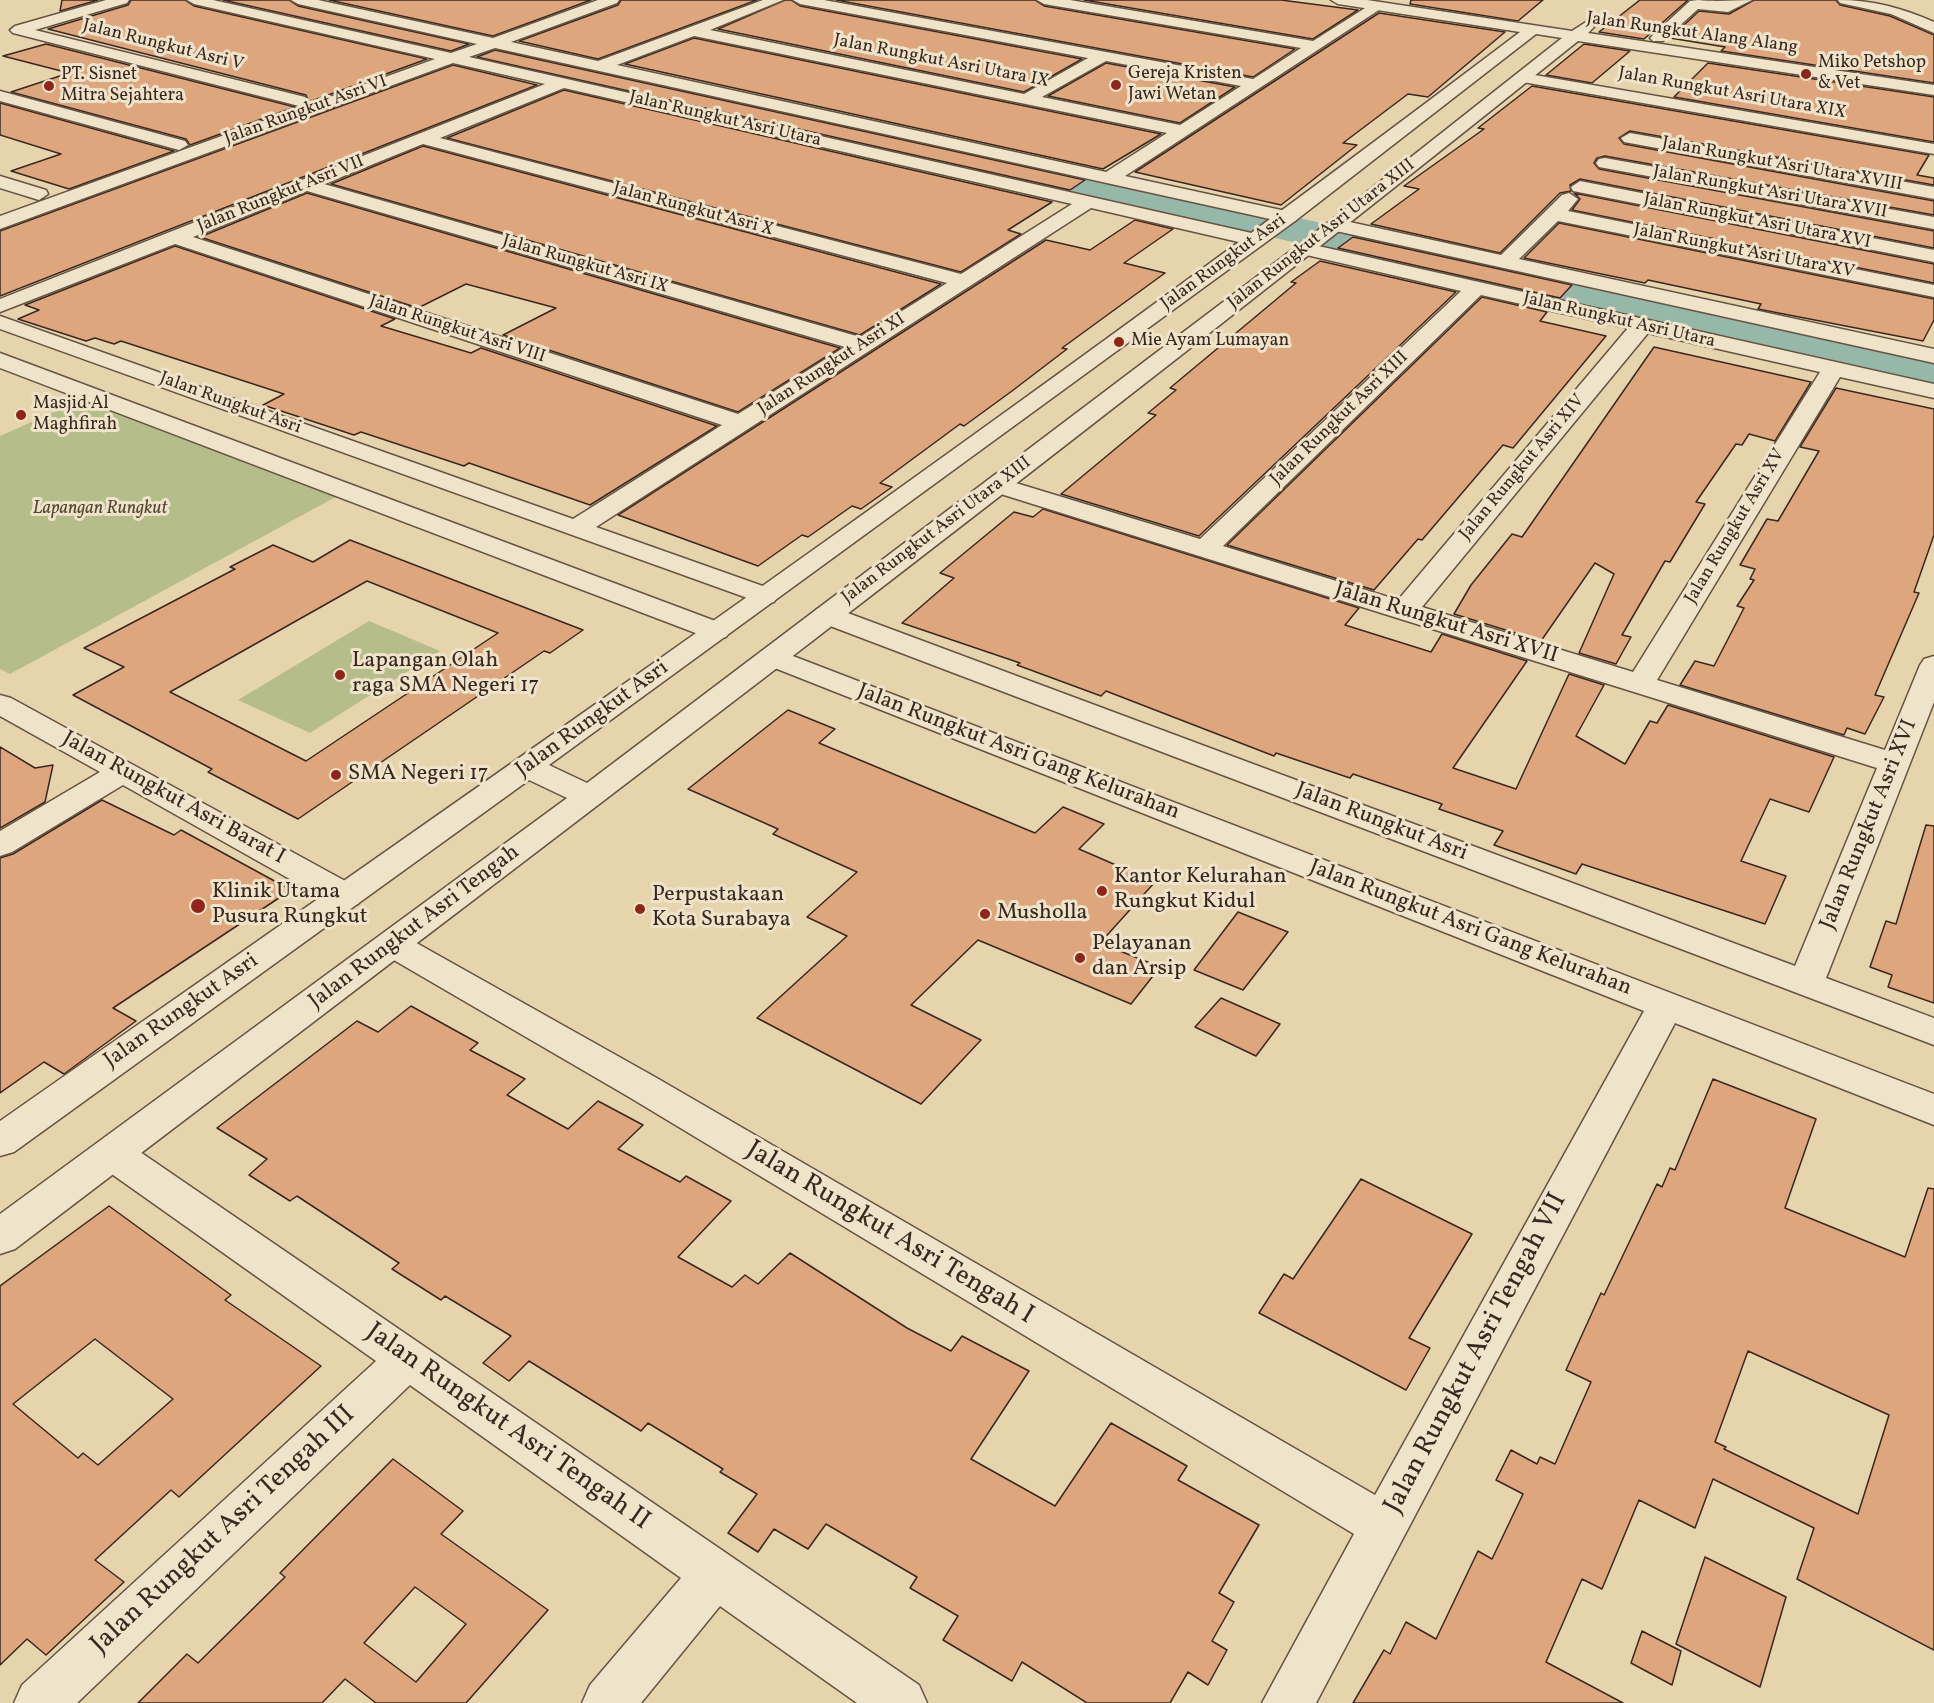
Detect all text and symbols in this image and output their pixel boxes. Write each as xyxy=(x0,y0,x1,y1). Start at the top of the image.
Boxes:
street label: Jalan Rungkut Alang Alang xyxy=(1585,8,1799,60)
street label: Jalan Rungkut Asri V xyxy=(80,16,246,76)
street label: Jalan Rungkut Asri Utara IX xyxy=(832,31,1050,93)
place label: Miko Petshop & Vet xyxy=(1818,53,1926,96)
street label: Jalan Rungkut Asri Utara XIX xyxy=(1617,63,1847,125)
place label: Gereja Kristen Jawi Wetan xyxy=(1128,64,1242,106)
place label: PT. Sisnet Mitra Sejahtera xyxy=(61,65,184,107)
marker: Miko Petshop & Vet xyxy=(1799,67,1813,81)
street label: Jalan Rungkut Asri VI xyxy=(222,72,390,150)
marker: Gereja Kristen Jawi Wetan xyxy=(1109,78,1123,92)
marker: PT. Sisnet Mitra Sejahtera xyxy=(42,79,56,93)
street label: Jalan Rungkut Asri Utara xyxy=(627,87,823,153)
street label: Jalan Rungkut Asri Utara XVIII xyxy=(1660,133,1904,197)
street label: Jalan Rungkut Asri VII xyxy=(194,152,368,238)
street label: Jalan Rungkut Asri Utara XIII xyxy=(1224,155,1420,315)
street label: Jalan Rungkut Asri Utara XVII xyxy=(1651,162,1889,224)
street label: Jalan Rungkut Asri X xyxy=(611,178,775,242)
street label: Jalan Rungkut Asri Utara XVI xyxy=(1642,189,1872,255)
street label: Jalan Rungkut Asri xyxy=(1157,210,1291,316)
street label: Jalan Rungkut Asri Utara XV xyxy=(1632,220,1856,284)
street label: Jalan Rungkut Asri IX xyxy=(500,231,670,299)
street label: Jalan Rungkut Asri Utara xyxy=(1521,288,1717,354)
street label: Jalan Rungkut Asri VIII xyxy=(366,291,548,369)
street label: Jalan Rungkut Asri XI xyxy=(754,309,910,421)
place label: Mie Ayam Lumayan xyxy=(1131,331,1289,353)
marker: Mie Ayam Lumayan xyxy=(1112,335,1126,349)
street label: Jalan Rungkut Asri XIII xyxy=(1266,347,1414,491)
street label: Jalan Rungkut Asri xyxy=(156,368,304,440)
street label: Jalan Rungkut Asri XIV xyxy=(1456,391,1590,545)
place label: Masjid Al Maghfirah xyxy=(33,394,117,436)
marker: Masjid Al Maghfirah xyxy=(14,408,28,422)
street label: Jalan Rungkut Asri XV xyxy=(1681,446,1791,608)
street label: Jalan Rungkut Asri Utara XIII xyxy=(838,453,1036,609)
park label: Lapangan Rungkut xyxy=(33,499,167,521)
street label: Jalan Rungkut Asri XVII xyxy=(1331,577,1561,671)
place label: Lapangan Olah raga SMA Negeri 17 xyxy=(352,649,539,700)
street label: Jalan Rungkut Asri xyxy=(511,656,675,784)
marker: Lapangan Olah raga SMA Negeri 17 xyxy=(333,668,347,682)
street label: Jalan Rungkut Asri Gang Kelurahan xyxy=(853,679,1183,827)
street label: Jalan Rungkut Asri XVI xyxy=(1816,716,1924,934)
street label: Jalan Rungkut Asri Barat I xyxy=(57,727,289,871)
place label: SMA Negeri 17 xyxy=(348,762,488,788)
marker: SMA Negeri 17 xyxy=(329,768,343,782)
street label: Jalan Rungkut Asri xyxy=(1291,778,1471,868)
street label: Jalan Rungkut Asri Tengah xyxy=(304,840,526,1016)
street label: Jalan Rungkut Asri Gang Kelurahan xyxy=(1305,855,1635,1003)
place label: Kantor Kelurahan Rungkut Kidul xyxy=(1114,865,1287,916)
place label: Klinik Utama Pusura Rungkut xyxy=(212,880,368,932)
place label: Perpustakaan Kota Surabaya xyxy=(652,883,791,934)
marker: Kantor Kelurahan Rungkut Kidul xyxy=(1095,884,1109,898)
marker: Klinik Utama Pusura Rungkut xyxy=(189,897,207,915)
place label: Musholla xyxy=(997,901,1088,927)
marker: Perpustakaan Kota Surabaya xyxy=(633,902,647,916)
marker: Musholla xyxy=(978,907,992,921)
place label: Pelayanan dan Arsip xyxy=(1092,932,1192,984)
street label: Jalan Rungkut Asri xyxy=(100,949,264,1075)
marker: Pelayanan dan Arsip xyxy=(1073,951,1087,965)
street label: Jalan Rungkut Asri Tengah I xyxy=(739,1135,1039,1333)
street label: Jalan Rungkut Asri Tengah VII xyxy=(1379,1188,1575,1520)
street label: Jalan Rungkut Asri Tengah II xyxy=(359,1317,655,1539)
street label: Jalan Rungkut Asri Tengah III xyxy=(85,1400,363,1662)

